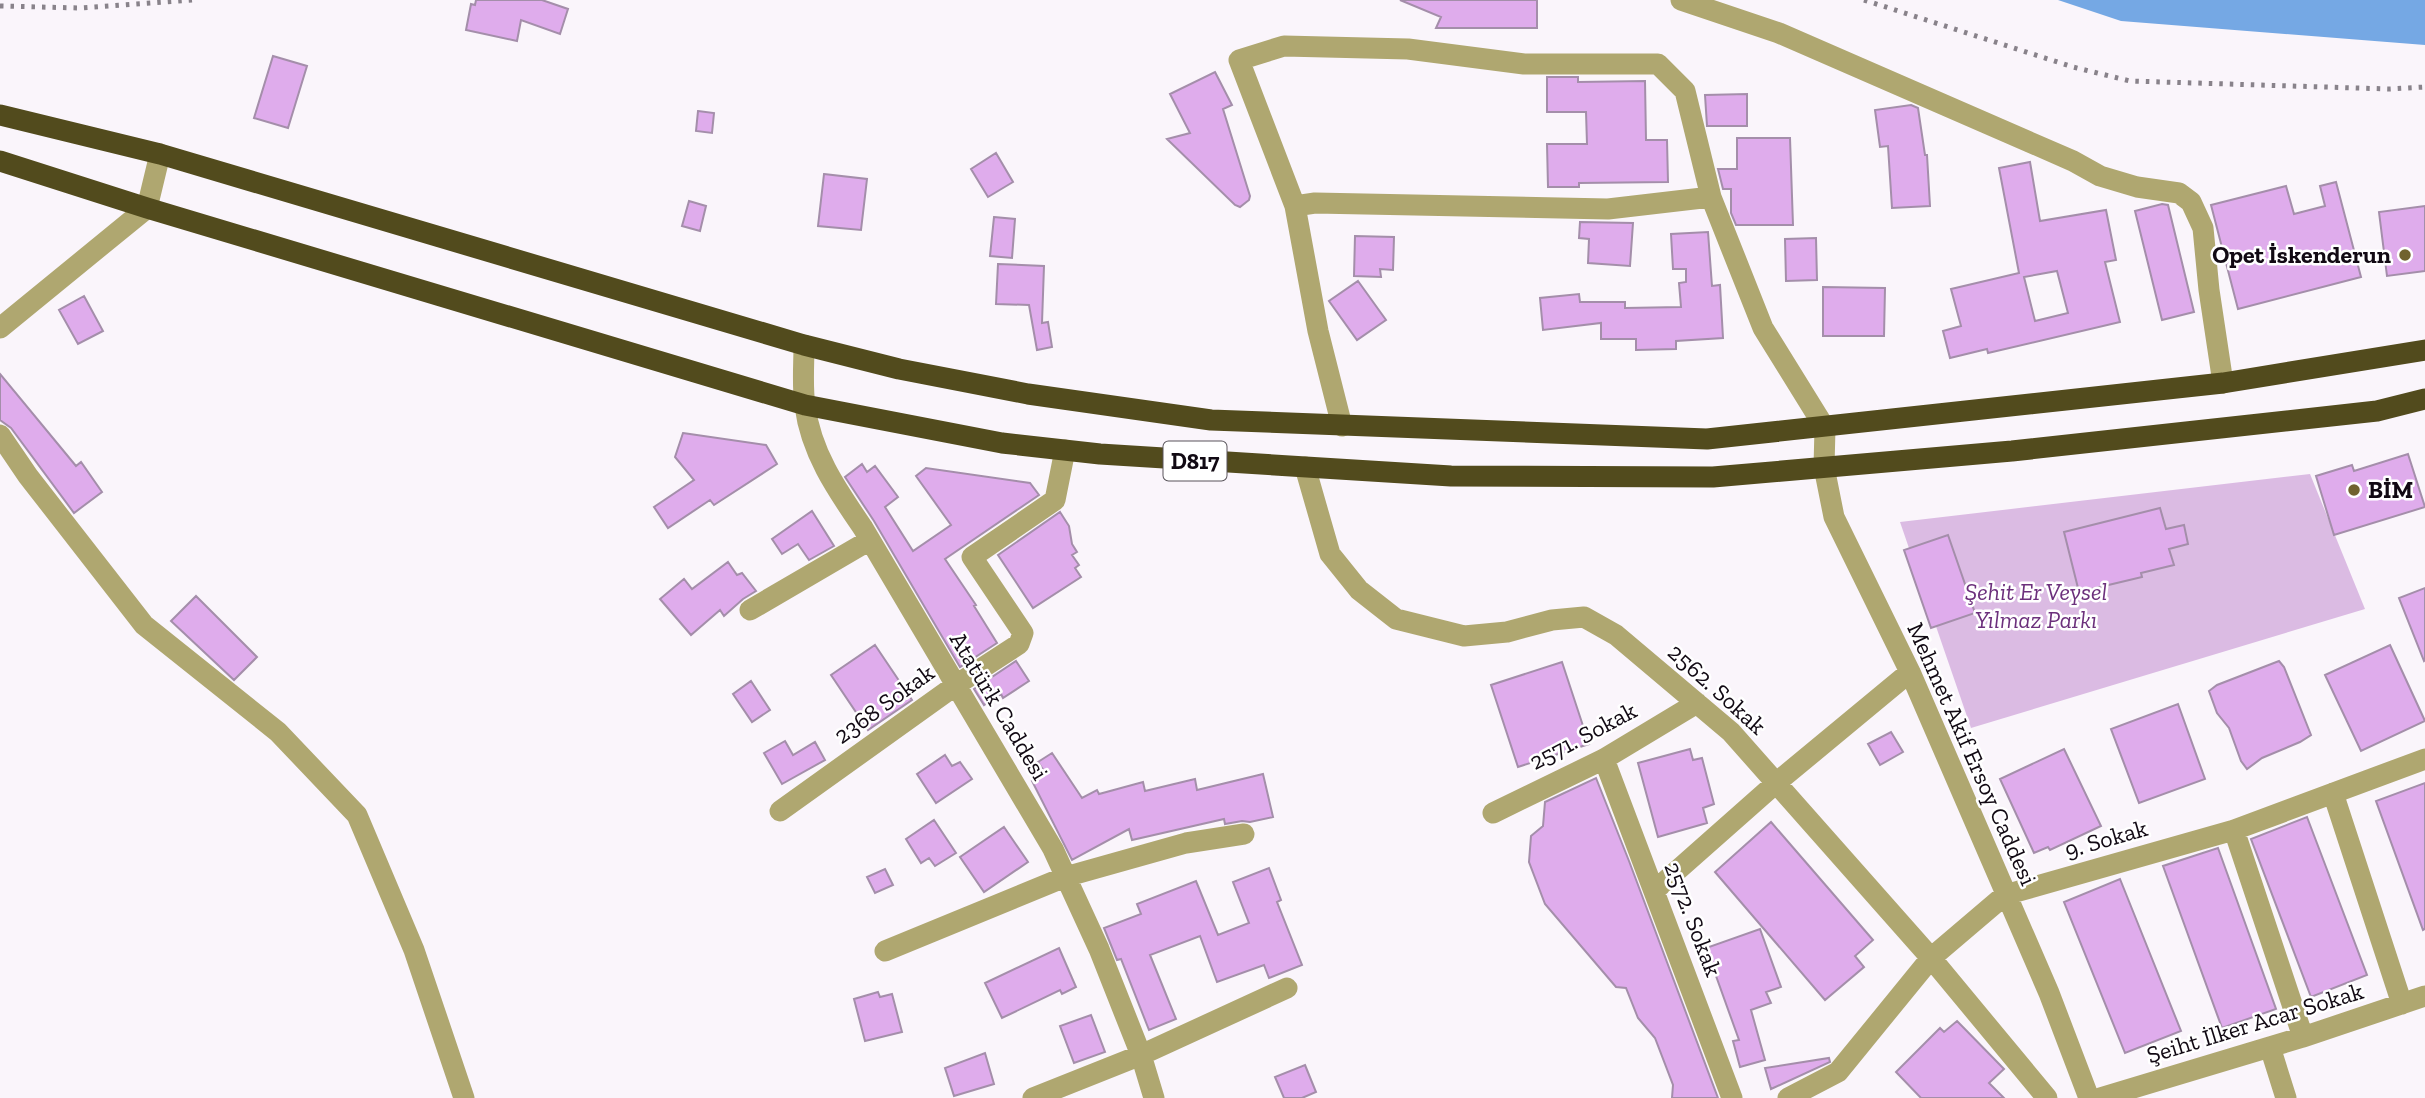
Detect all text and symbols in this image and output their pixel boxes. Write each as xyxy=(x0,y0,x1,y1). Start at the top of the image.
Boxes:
place label: Opet İskenderun xyxy=(2212,240,2391,269)
marker: Opet İskenderun xyxy=(2397,247,2413,263)
road number: D817 xyxy=(1164,442,1226,481)
place label: BİM xyxy=(2368,475,2413,504)
marker: BİM xyxy=(2346,482,2362,498)
park label: Şehit Er Veysel Yılmaz Parkı xyxy=(1965,577,2107,634)
street label: Mehmet Akif Ersoy Caddesi xyxy=(1901,618,2044,890)
street label: Atatürk Caddesi xyxy=(944,626,1055,785)
street label: 2562. Sokak xyxy=(1662,637,1773,741)
street label: 2368 Sokak xyxy=(828,657,940,750)
street label: 2571. Sokak xyxy=(1524,695,1642,776)
street label: 9. Sokak xyxy=(2061,813,2151,864)
street label: 2572. Sokak xyxy=(1658,857,1729,981)
street label: Şeiht İlker Acar Sokak xyxy=(2143,976,2367,1069)

